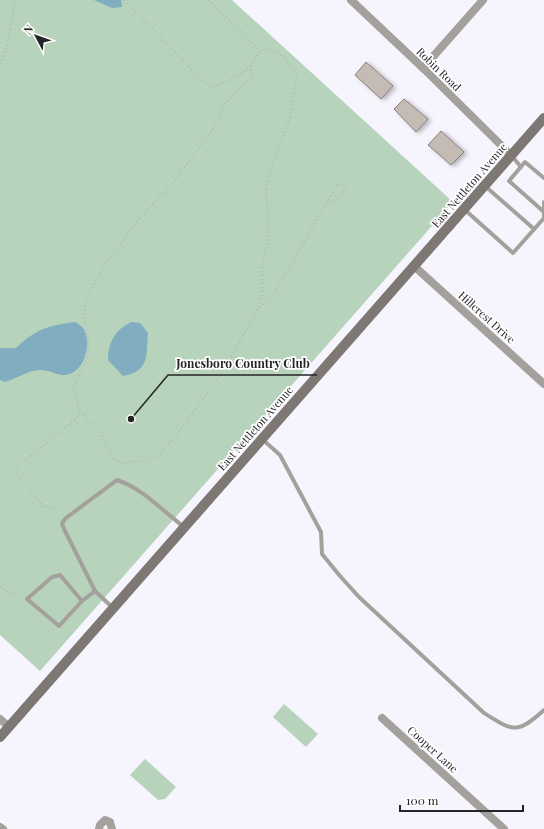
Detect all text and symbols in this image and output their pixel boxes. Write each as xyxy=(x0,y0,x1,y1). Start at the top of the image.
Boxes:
north arrow xyxy=(16,16,56,56)
text: N xyxy=(20,21,36,37)
street label: Robin Road xyxy=(413,44,465,95)
street label: East Nettleton Avenue xyxy=(428,139,510,231)
street label: Hillcrest Drive xyxy=(455,287,519,347)
callout: Jonesboro Country Club xyxy=(168,351,317,375)
text: Jonesboro Country Club xyxy=(175,355,310,371)
street label: East Nettleton Avenue xyxy=(214,382,296,474)
street label: Cooper Lane xyxy=(405,722,462,776)
scale bar xyxy=(400,787,523,813)
text: 100 m xyxy=(406,792,439,808)

